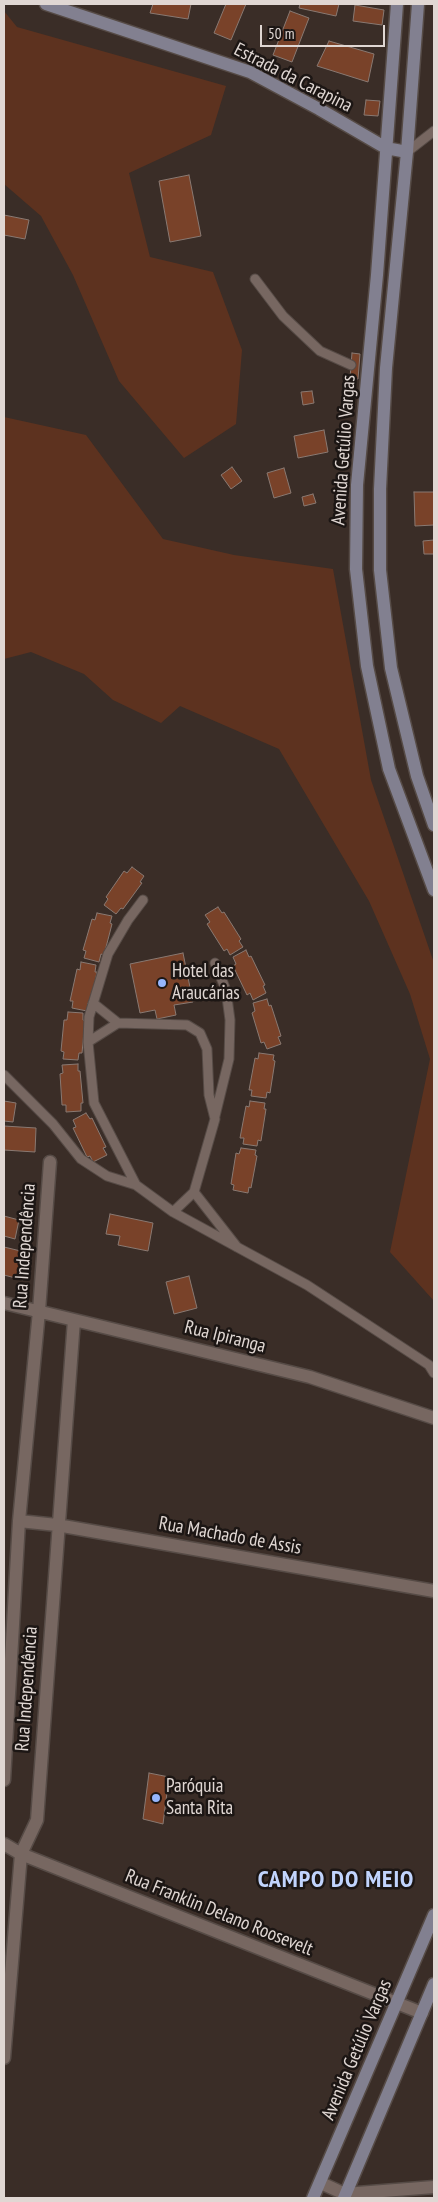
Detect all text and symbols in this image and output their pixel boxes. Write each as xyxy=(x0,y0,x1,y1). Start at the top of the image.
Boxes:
scale bar xyxy=(263,15,388,47)
text: 50 m xyxy=(268,24,294,43)
street label: Estrada da Carapina xyxy=(230,38,356,118)
street label: Avenida Getúlio Vargas xyxy=(327,374,361,526)
place label: Hotel das Araucárias xyxy=(172,961,240,1005)
marker: Hotel das Araucárias xyxy=(156,977,168,989)
street label: Rua Independência xyxy=(9,1183,41,1309)
street label: Rua Ipiranga xyxy=(182,1316,268,1358)
street label: Rua Machado de Assis xyxy=(157,1512,303,1560)
street label: Rua Independência xyxy=(11,1626,43,1752)
place label: Paróquia Santa Rita xyxy=(166,1776,233,1820)
marker: Paróquia Santa Rita xyxy=(150,1792,162,1804)
street label: Rua Franklin Delano Roosevelt xyxy=(122,1865,316,1961)
district label: CAMPO DO MEIO xyxy=(256,1866,416,1894)
street label: Avenida Getúlio Vargas xyxy=(317,1976,397,2124)

